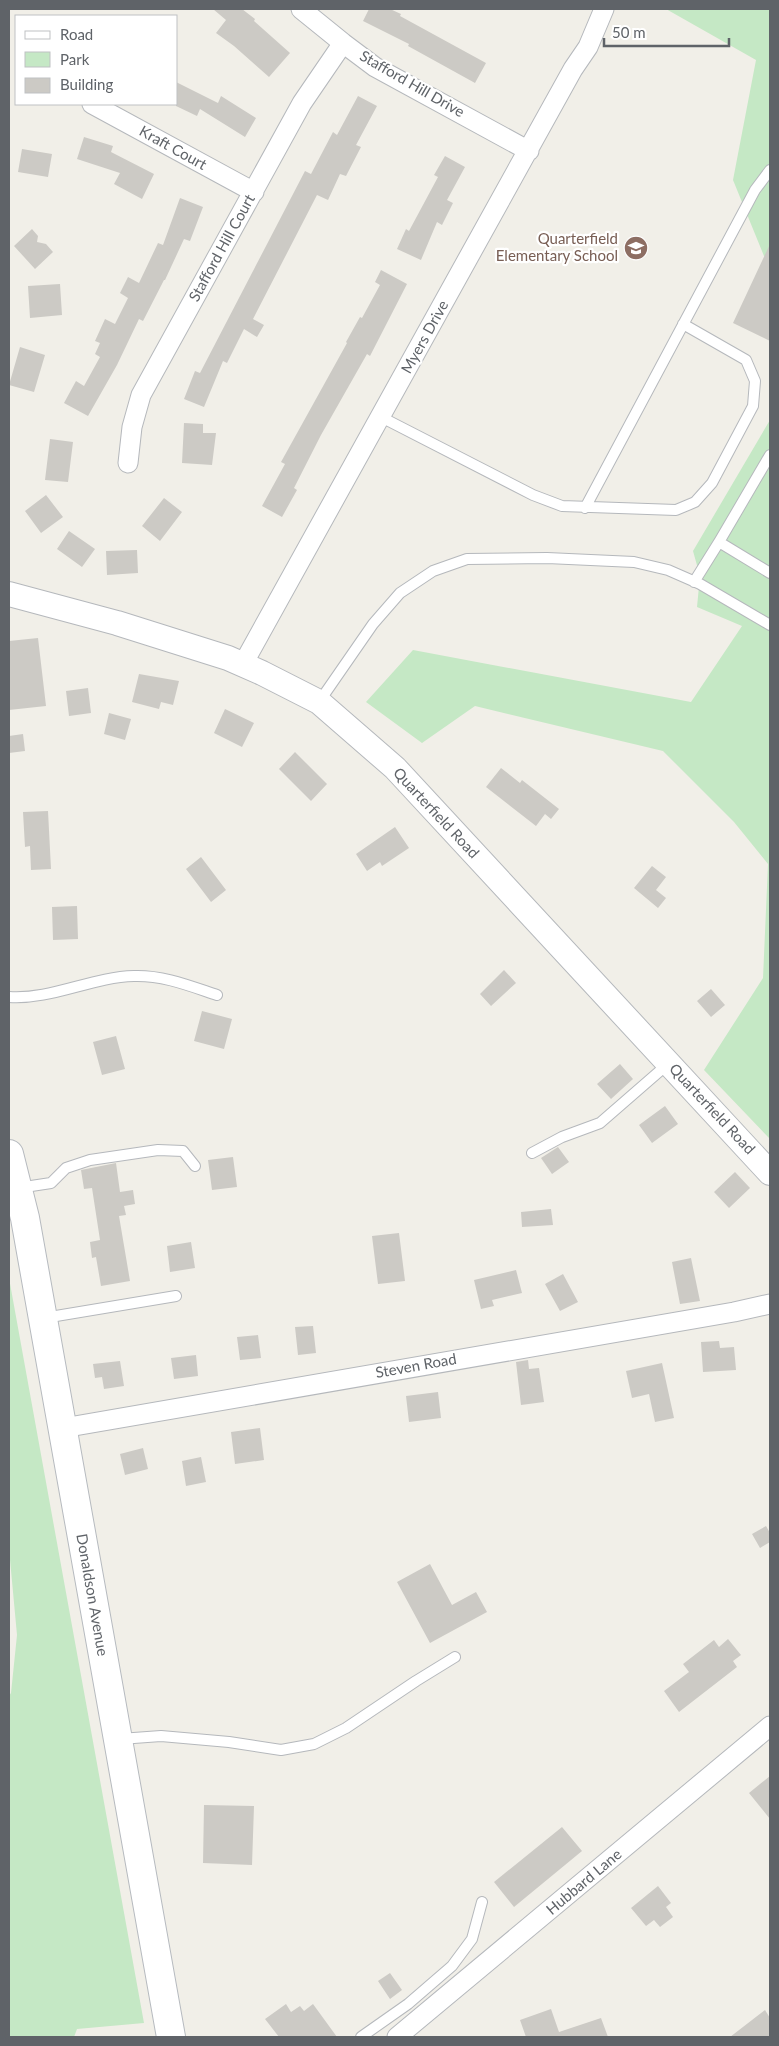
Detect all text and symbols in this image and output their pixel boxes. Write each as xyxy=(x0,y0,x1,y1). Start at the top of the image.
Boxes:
legend xyxy=(15,15,178,105)
scale bar xyxy=(604,15,729,47)
text: 50 m xyxy=(612,23,646,41)
text: Road xyxy=(60,25,93,43)
street label: Stafford Hill Drive xyxy=(357,46,468,120)
text: Park xyxy=(60,50,90,68)
text: Building xyxy=(60,75,113,93)
street label: Kraft Court xyxy=(137,121,211,173)
street label: Stafford Hill Court xyxy=(184,190,258,304)
place label: Quarterfield Elementary School xyxy=(496,229,618,264)
school or university icon: Quarterfield Elementary School xyxy=(623,235,649,261)
street label: Myers Drive xyxy=(397,297,452,376)
street label: Quarterfield Road xyxy=(390,763,483,861)
street label: Quarterfield Road xyxy=(666,1059,759,1157)
street label: Steven Road xyxy=(374,1349,458,1381)
street label: Donaldson Avenue xyxy=(73,1532,113,1657)
street label: Hubbard Lane xyxy=(542,1844,625,1918)

